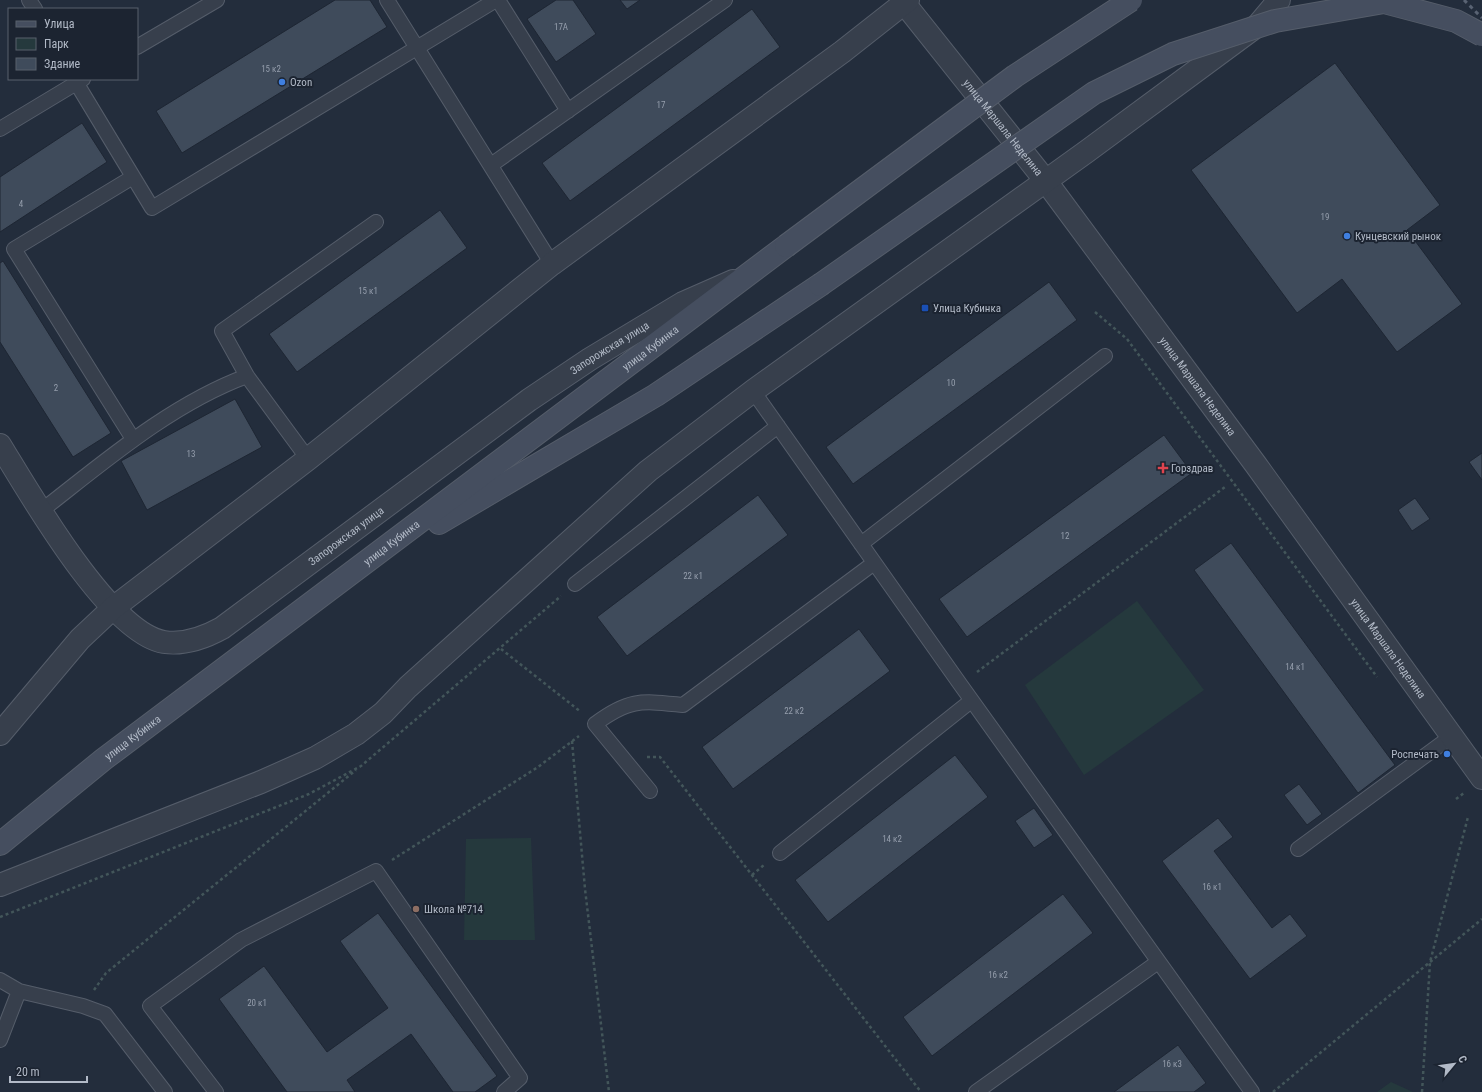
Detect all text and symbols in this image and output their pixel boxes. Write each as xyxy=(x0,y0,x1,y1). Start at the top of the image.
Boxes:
legend xyxy=(8,8,138,80)
text: Улица xyxy=(44,17,75,31)
house number: 17А xyxy=(554,22,568,32)
text: Парк xyxy=(44,37,69,51)
text: Здание xyxy=(44,57,81,71)
house number: 15 к2 xyxy=(261,64,281,74)
place label: Ozon xyxy=(290,76,312,89)
marker: Ozon xyxy=(277,77,287,87)
street label: улица Маршала Неделина xyxy=(960,77,1045,179)
house number: 17 xyxy=(657,100,666,110)
house number: 4 xyxy=(19,199,24,209)
house number: 19 xyxy=(1321,212,1329,222)
place label: Кунцевский рынок xyxy=(1355,230,1442,243)
marker: Кунцевский рынок xyxy=(1342,231,1352,241)
house number: 15 к1 xyxy=(358,286,378,296)
place label: Улица Кубинка xyxy=(933,302,1001,315)
marker: Улица Кубинка xyxy=(920,303,930,313)
street label: Запорожская улица xyxy=(568,319,652,377)
street label: улица Кубинка xyxy=(620,323,681,374)
street label: улица Маршала Неделина xyxy=(1156,335,1238,439)
house number: 10 xyxy=(947,378,955,388)
house number: 2 xyxy=(54,383,59,393)
house number: 13 xyxy=(187,449,195,459)
place label: Горздрав xyxy=(1171,462,1213,475)
marker: Горздрав xyxy=(1158,463,1168,473)
street label: Запорожская улица xyxy=(306,504,386,568)
street label: улица Кубинка xyxy=(361,518,422,568)
house number: 12 xyxy=(1061,531,1070,541)
house number: 22 к1 xyxy=(683,571,703,581)
street label: улица Маршала Неделина xyxy=(1348,596,1428,701)
house number: 14 к1 xyxy=(1285,662,1305,672)
house number: 22 к2 xyxy=(784,706,804,716)
street label: улица Кубинка xyxy=(102,713,163,763)
place label: Роспечать xyxy=(1391,748,1439,761)
marker: Роспечать xyxy=(1442,749,1452,759)
house number: 14 к2 xyxy=(882,834,902,844)
house number: 16 к1 xyxy=(1202,882,1222,892)
place label: Школа №714 xyxy=(424,903,484,916)
marker: Школа №714 xyxy=(411,904,421,914)
house number: 16 к2 xyxy=(988,970,1008,980)
house number: 20 к1 xyxy=(247,998,267,1008)
north arrow xyxy=(1434,1044,1474,1084)
text: С xyxy=(1455,1053,1470,1065)
scale bar xyxy=(10,1058,87,1084)
house number: 16 к3 xyxy=(1162,1059,1182,1069)
text: 20 m xyxy=(16,1065,40,1079)

